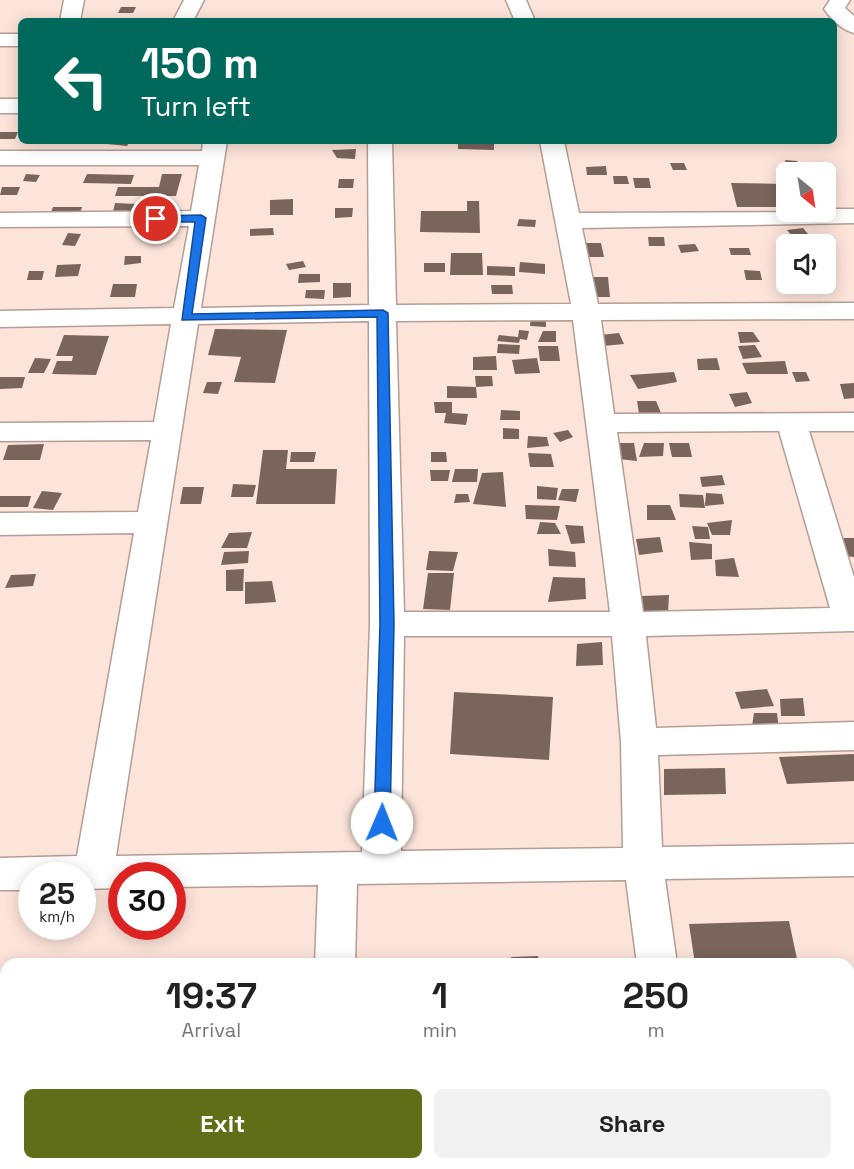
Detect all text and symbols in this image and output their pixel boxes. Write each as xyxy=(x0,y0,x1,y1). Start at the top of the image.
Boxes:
text: 150 m xyxy=(141,37,259,90)
icon: left xyxy=(42,42,120,120)
text: Turn left xyxy=(141,89,251,124)
north arrow xyxy=(776,162,836,222)
map controls xyxy=(776,162,836,294)
pin xyxy=(130,193,181,244)
icon: arrive xyxy=(139,202,172,235)
button: sound xyxy=(776,234,836,294)
position arrow xyxy=(350,791,414,855)
speed limit sign: 30 xyxy=(108,862,186,940)
text: 25 xyxy=(39,874,75,913)
text: km/h xyxy=(39,907,75,926)
text: 19:37 xyxy=(166,973,257,1019)
text: 1 xyxy=(432,973,448,1019)
text: 250 xyxy=(623,973,689,1019)
text: Arrival xyxy=(182,1017,241,1043)
text: min xyxy=(423,1017,457,1043)
text: m xyxy=(647,1017,665,1043)
button: Exit xyxy=(24,1089,422,1158)
button: Share xyxy=(434,1089,831,1158)

